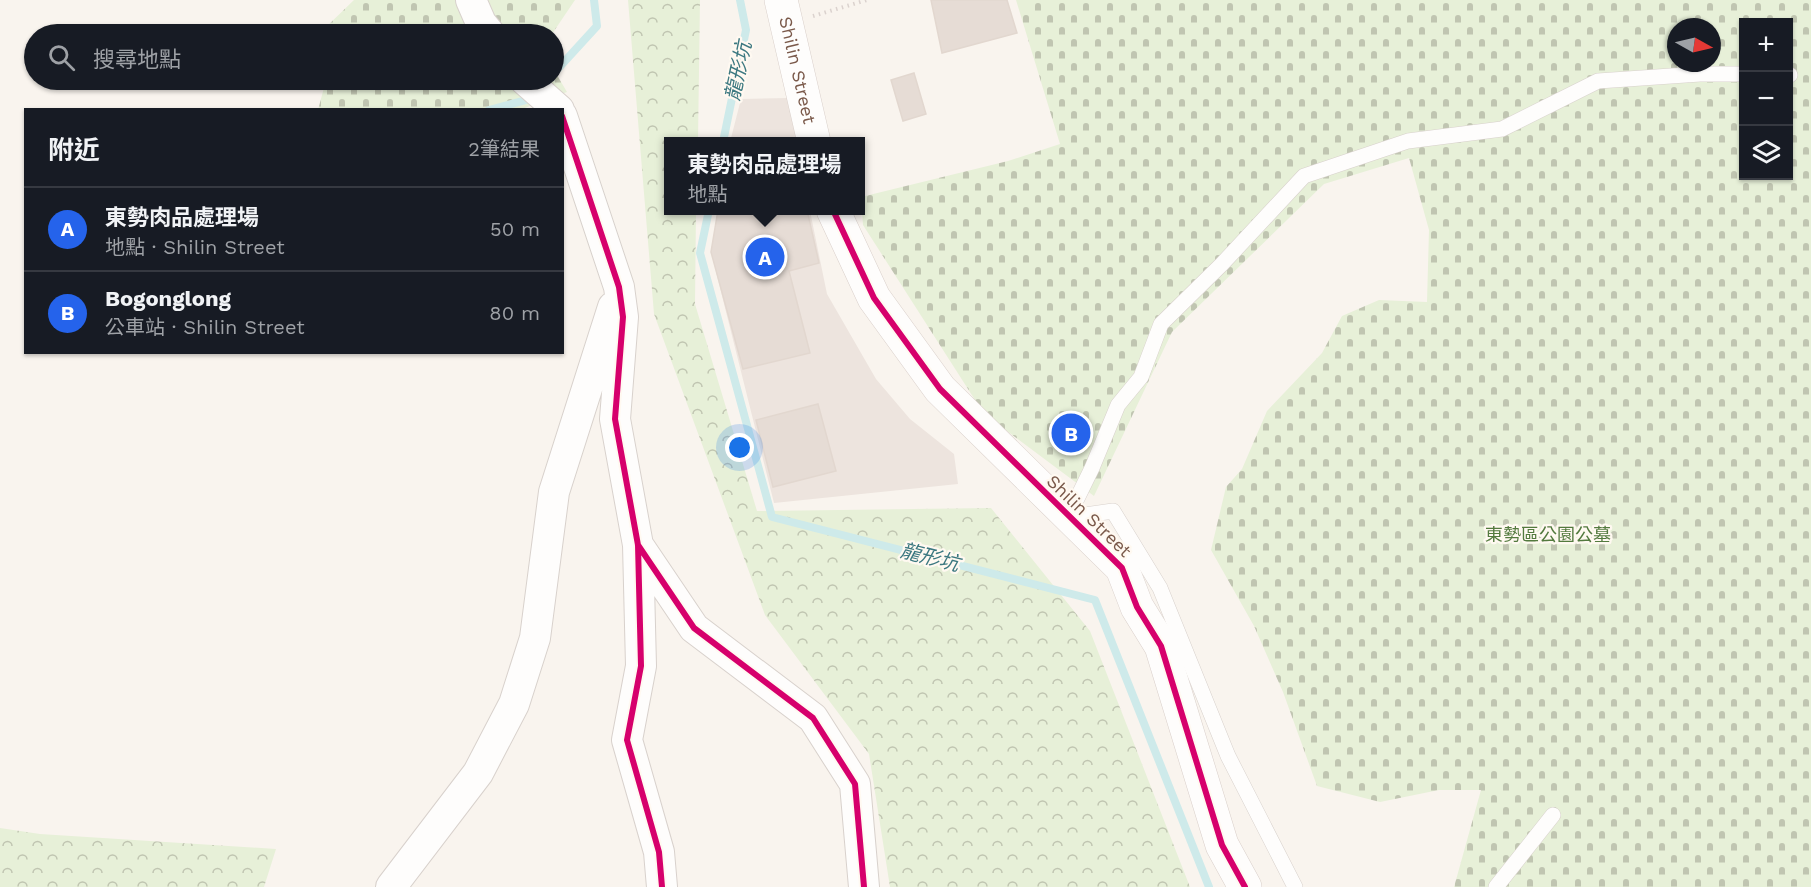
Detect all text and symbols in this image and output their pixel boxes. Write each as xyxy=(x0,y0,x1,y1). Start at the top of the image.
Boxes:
street label: Shilin Street xyxy=(775,14,820,126)
north arrow xyxy=(1667,18,1721,72)
map controls xyxy=(1739,18,1793,180)
button: + xyxy=(1739,18,1793,72)
search box xyxy=(24,24,564,90)
water label: 龍形坑 xyxy=(720,36,757,103)
icon: search xyxy=(45,41,78,74)
text: 搜尋地點 xyxy=(93,47,181,72)
button: − xyxy=(1739,72,1793,126)
button: layers xyxy=(1739,126,1793,180)
text: 附近 xyxy=(48,135,100,165)
text: 2筆結果 xyxy=(468,137,540,161)
popup xyxy=(664,137,865,215)
text: 東勢肉品處理場 xyxy=(687,152,842,177)
text: 地點 xyxy=(687,182,727,206)
text: 東勢肉品處理場 xyxy=(105,205,259,230)
text: A xyxy=(61,217,74,241)
text: 50 m xyxy=(490,217,540,241)
pin: A xyxy=(746,234,784,280)
text: 地點 · Shilin Street xyxy=(105,235,285,259)
text: Bogonglong xyxy=(105,286,231,311)
text: B xyxy=(61,301,74,325)
text: 80 m xyxy=(489,301,540,325)
text: 公車站 · Shilin Street xyxy=(105,315,305,339)
pin: B xyxy=(1052,410,1090,456)
your location xyxy=(725,433,754,462)
street label: Shilin Street xyxy=(1043,470,1136,561)
park label: 東勢區公園公墓 xyxy=(1485,524,1611,545)
water label: 龍形坑 xyxy=(898,538,965,577)

